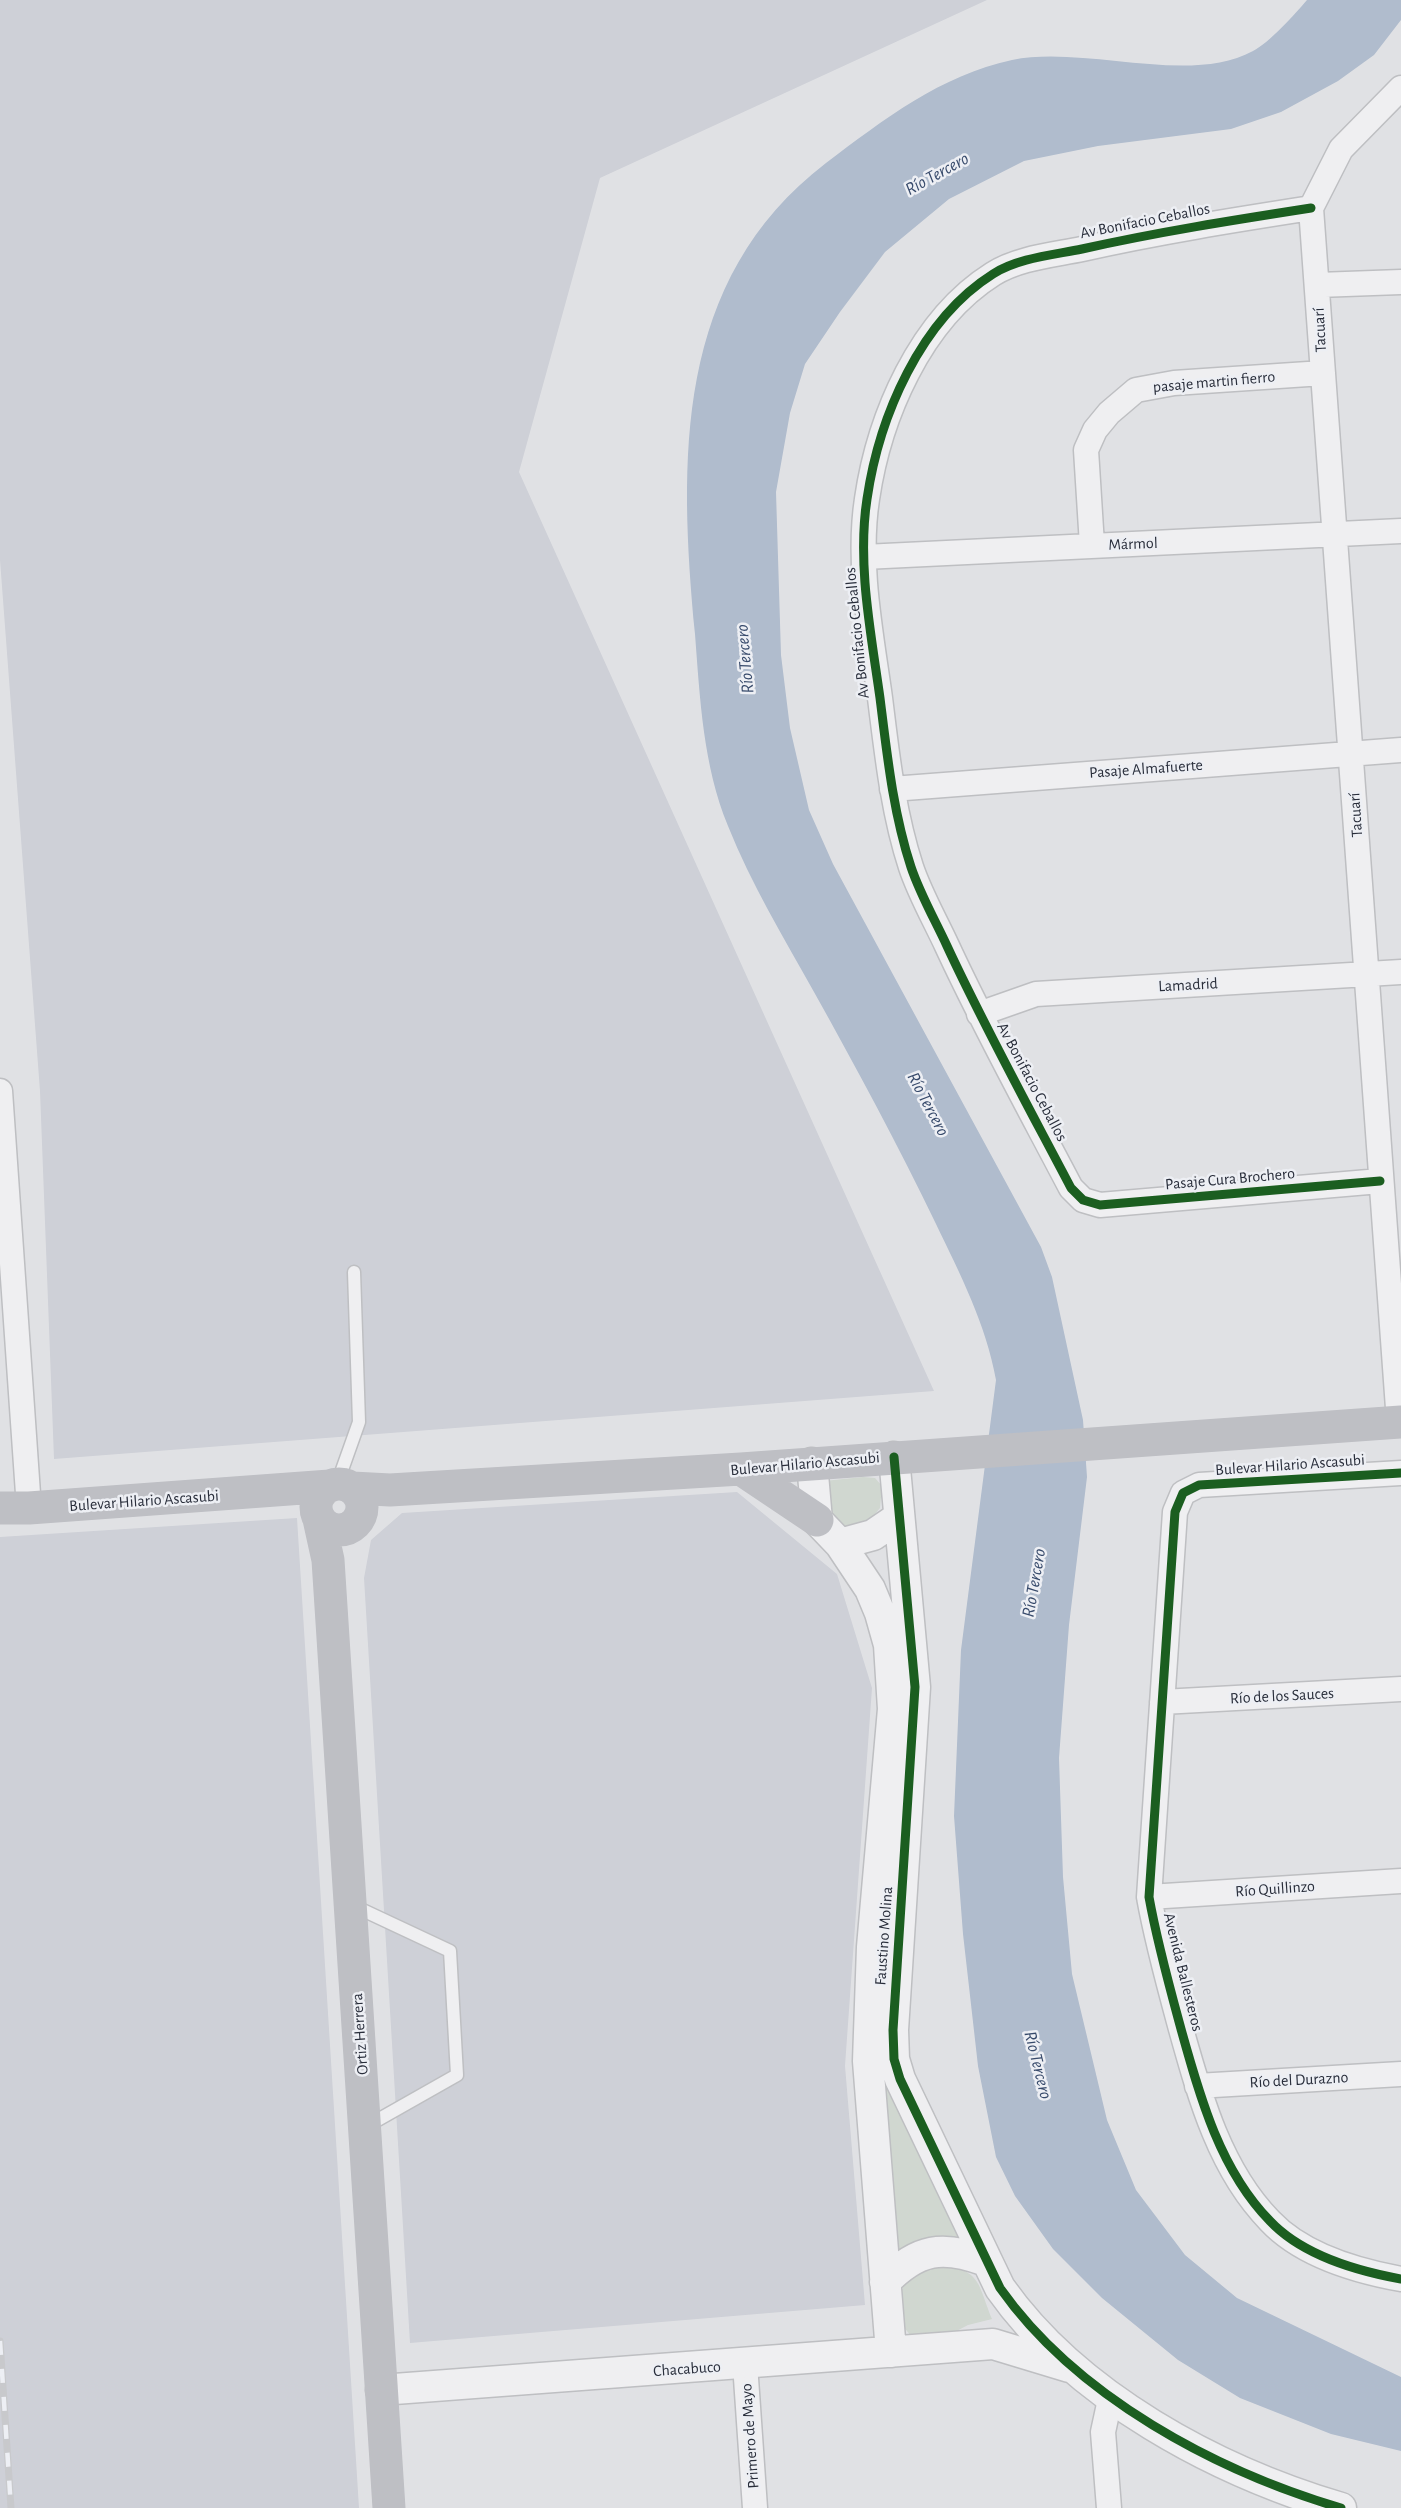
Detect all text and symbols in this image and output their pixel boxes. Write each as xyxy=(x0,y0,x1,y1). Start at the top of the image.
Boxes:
water label: Río Tercero xyxy=(901,148,973,200)
street label: Av Bonifacio Ceballos xyxy=(1078,199,1212,243)
street label: Tacuarí xyxy=(1309,307,1331,353)
street label: pasaje martin fierro xyxy=(1152,367,1276,397)
street label: Mármol xyxy=(1108,534,1158,554)
street label: Av Bonifacio Ceballos xyxy=(841,566,873,700)
water label: Río Tercero xyxy=(731,623,759,695)
street label: Pasaje Almafuerte xyxy=(1089,755,1203,783)
street label: Tacuarí xyxy=(1345,792,1367,838)
street label: Lamadrid xyxy=(1158,974,1218,996)
street label: Av Bonifacio Ceballos xyxy=(993,1019,1071,1145)
water label: Río Tercero xyxy=(902,1068,954,1140)
street label: Pasaje Cura Brochero xyxy=(1164,1164,1296,1194)
street label: Bulevar Hilario Ascasubi xyxy=(729,1448,881,1480)
street label: Bulevar Hilario Ascasubi xyxy=(1215,1450,1365,1480)
street label: Bulevar Hilario Ascasubi xyxy=(69,1486,219,1516)
water label: Río Tercero xyxy=(1017,1547,1051,1619)
street label: Río de los Sauces xyxy=(1229,1684,1335,1708)
street label: Río Quillinzo xyxy=(1235,1877,1315,1901)
street label: Faustino Molina xyxy=(871,1886,897,1986)
street label: Avenida Ballesteros xyxy=(1159,1911,1207,2033)
street label: Ortiz Herrera xyxy=(348,1993,372,2075)
water label: Río Tercero xyxy=(1019,2029,1057,2101)
street label: Río del Durazno xyxy=(1249,2068,1349,2092)
street label: Chacabuco xyxy=(653,2357,721,2381)
street label: Primero de Mayo xyxy=(737,2383,763,2489)

